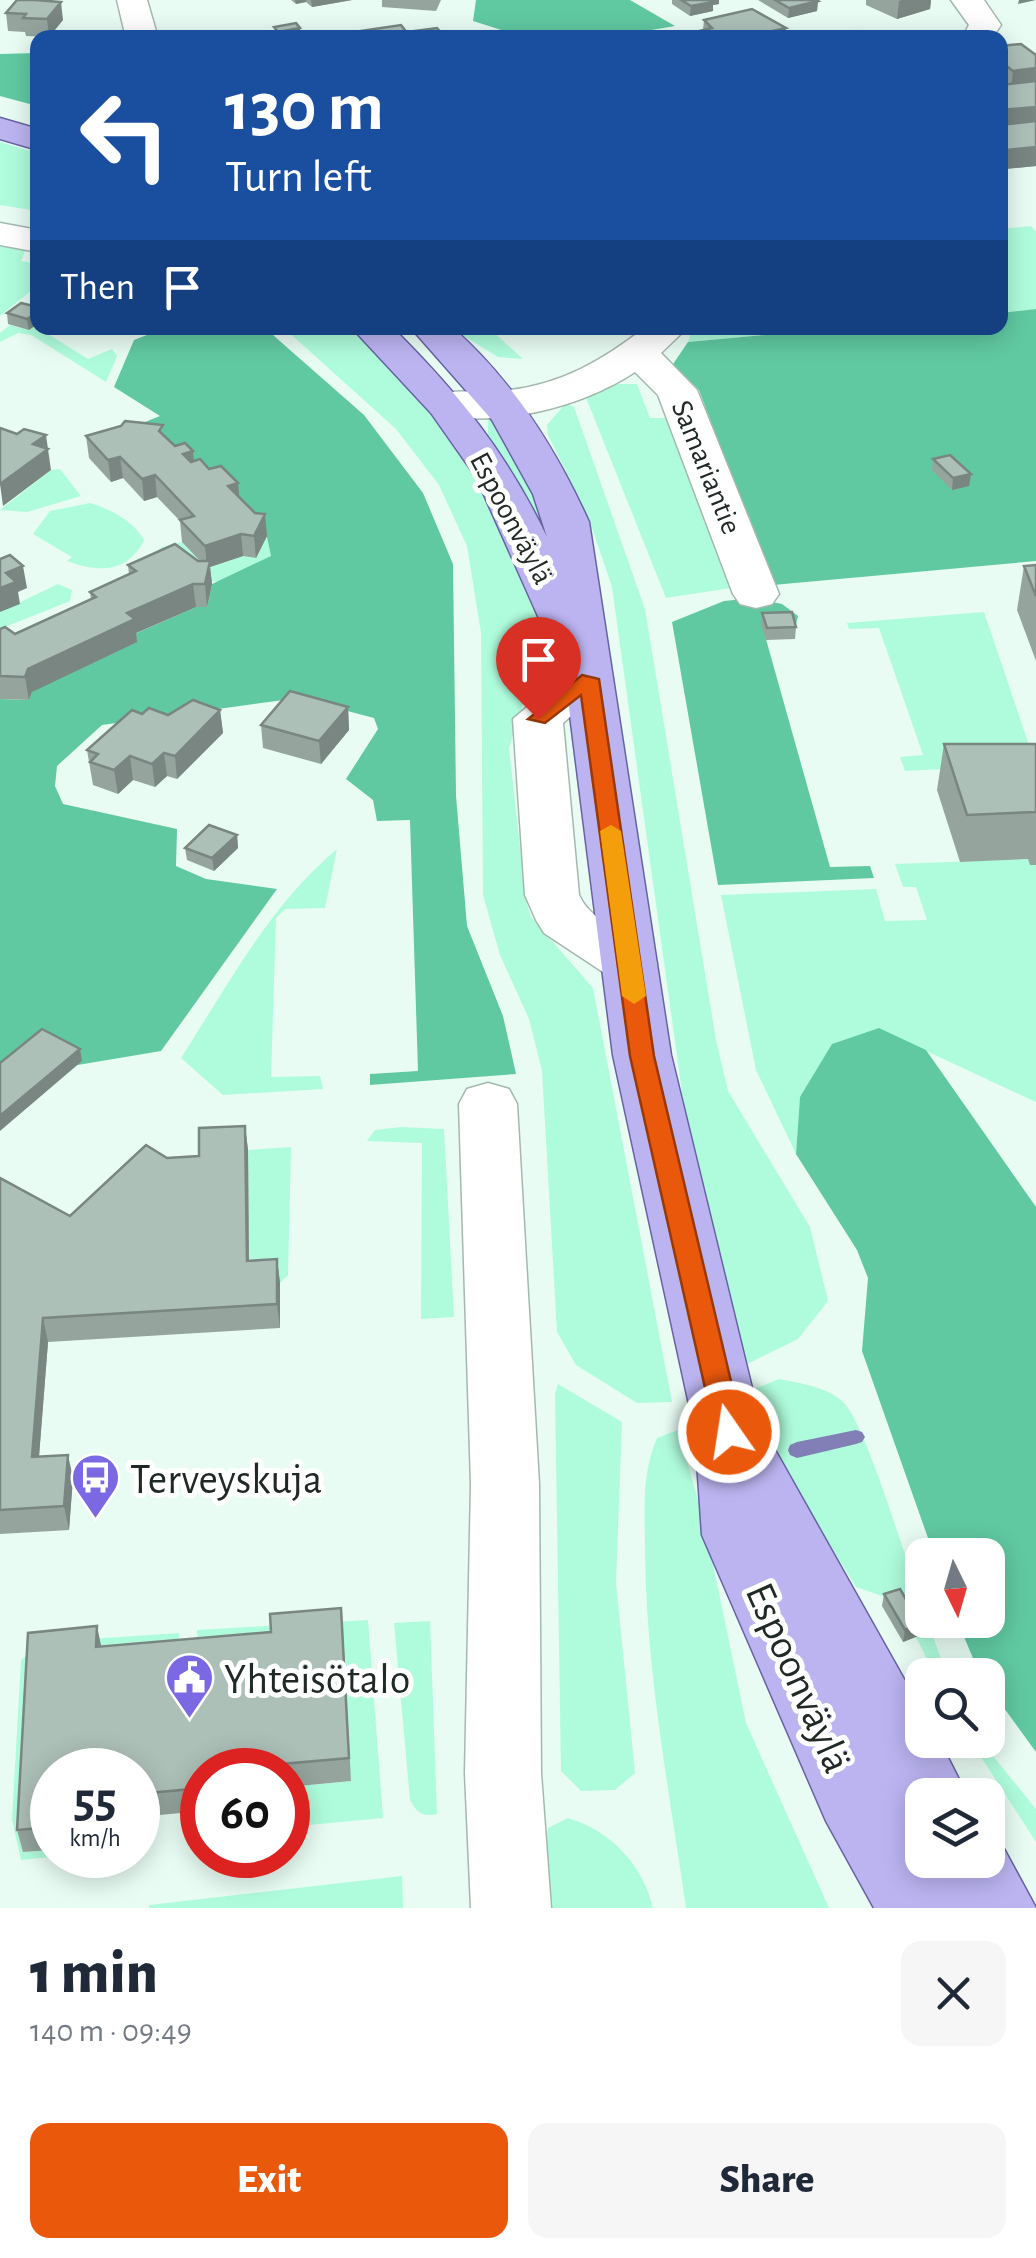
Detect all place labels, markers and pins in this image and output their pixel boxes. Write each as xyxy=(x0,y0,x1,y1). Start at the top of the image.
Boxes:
pin xyxy=(496,617,581,720)
bus stop icon: Terveyskuja xyxy=(69,1452,121,1520)
place label: Terveyskuja xyxy=(130,1459,322,1501)
public building icon: Yhteisötalo xyxy=(163,1652,215,1720)
place label: Yhteisötalo xyxy=(224,1659,410,1701)

